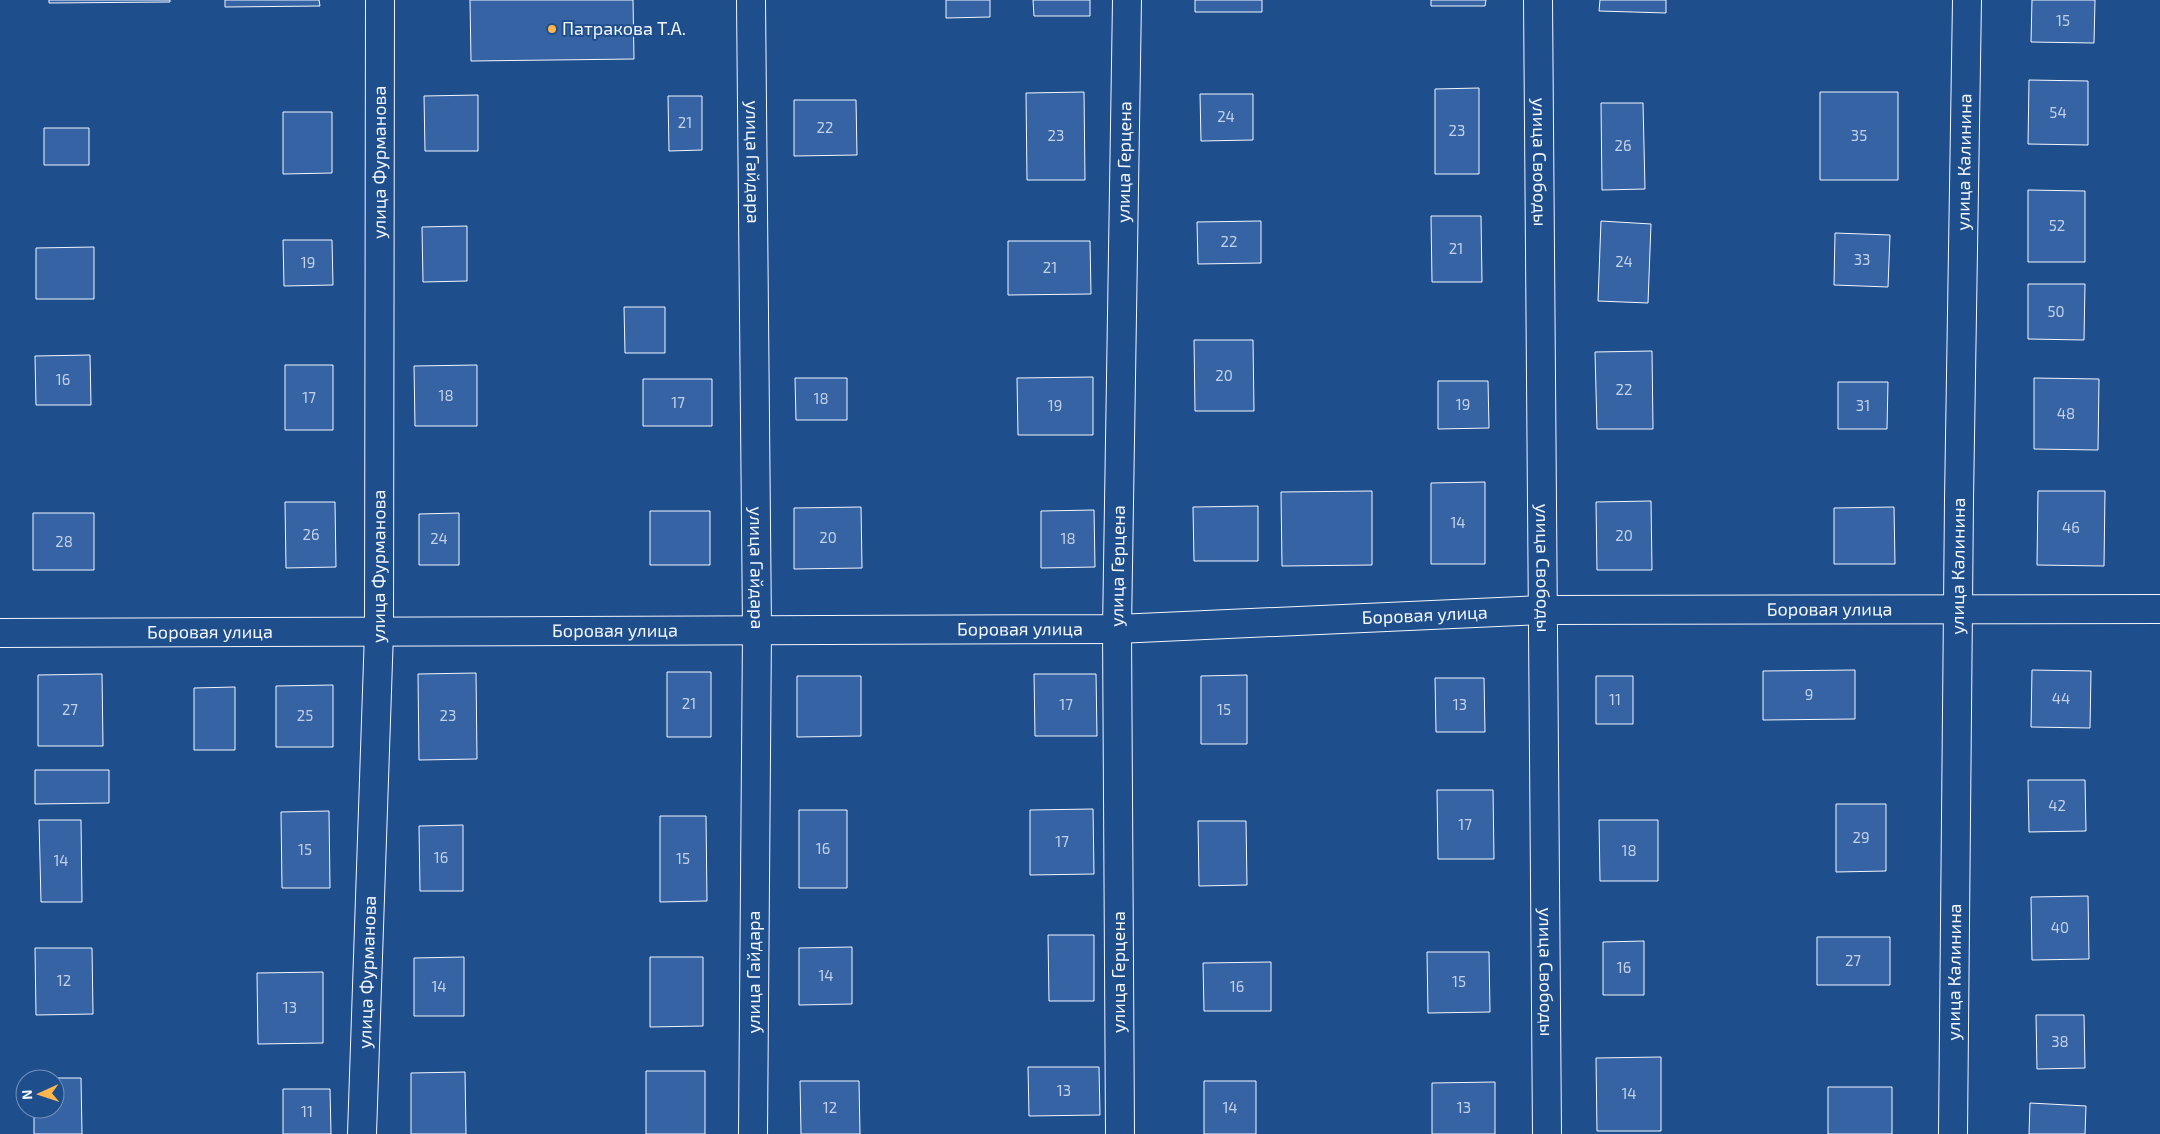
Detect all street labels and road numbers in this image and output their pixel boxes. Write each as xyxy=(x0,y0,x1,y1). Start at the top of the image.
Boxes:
street label: улица Фурманова xyxy=(368,86,390,239)
street label: улица Калинина xyxy=(1951,93,1976,231)
street label: улица Свободы xyxy=(1529,98,1552,226)
street label: улица Гайдара xyxy=(742,100,765,224)
street label: улица Герцена xyxy=(1111,101,1135,223)
street label: улица Фурманова xyxy=(367,490,389,643)
street label: улица Калинина xyxy=(1946,497,1969,635)
street label: улица Свободы xyxy=(1532,503,1555,632)
street label: улица Герцена xyxy=(1105,505,1129,627)
street label: улица Гайдара xyxy=(746,506,769,630)
street label: Боровая улица xyxy=(1767,597,1893,620)
street label: Боровая улица xyxy=(1361,600,1488,628)
street label: Боровая улица xyxy=(957,617,1083,640)
street label: Боровая улица xyxy=(552,619,678,641)
street label: Боровая улица xyxy=(147,620,273,642)
street label: улица Фурманова xyxy=(353,895,380,1049)
street label: улица Калинина xyxy=(1942,903,1965,1041)
street label: улица Свободы xyxy=(1535,907,1558,1036)
street label: улица Гайдара xyxy=(742,911,764,1033)
street label: улица Герцена xyxy=(1107,911,1129,1033)

